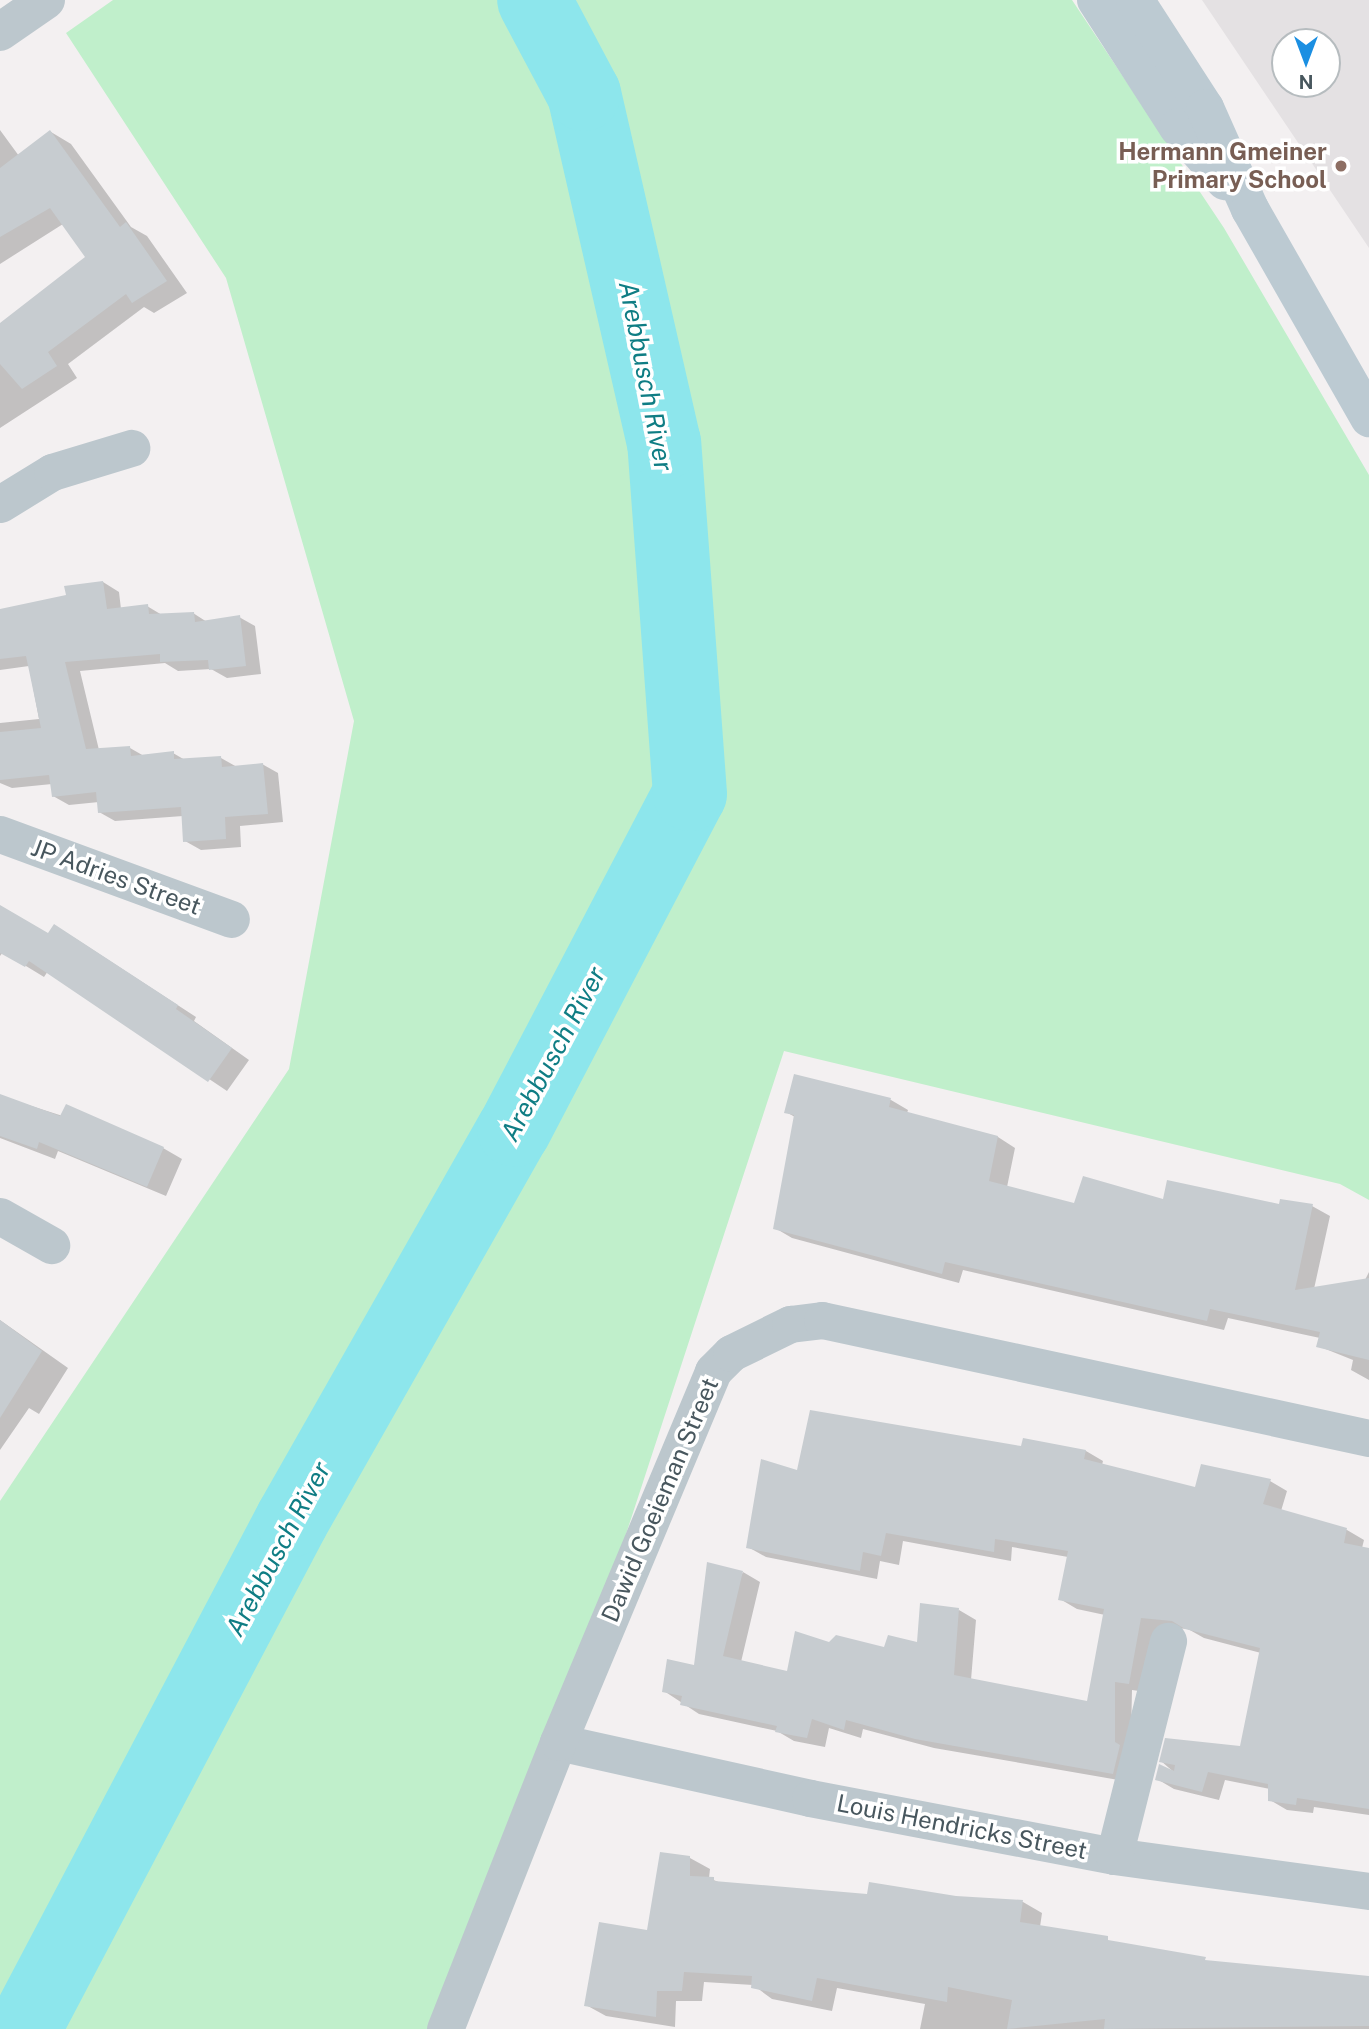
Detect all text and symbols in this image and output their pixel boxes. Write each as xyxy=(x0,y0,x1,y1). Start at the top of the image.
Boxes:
north arrow xyxy=(1271,28,1341,98)
text: N xyxy=(1299,71,1313,93)
place label: Hermann Gmeiner Primary School xyxy=(1118,138,1327,194)
marker: Hermann Gmeiner Primary School xyxy=(1333,158,1349,174)
water label: Arebbusch River xyxy=(612,278,680,474)
street label: JP Adries Street xyxy=(27,833,205,921)
water label: Arebbusch River xyxy=(494,962,612,1146)
street label: Dawid Goeieman Street xyxy=(595,1374,725,1626)
water label: Arebbusch River xyxy=(219,1457,337,1641)
street label: Louis Hendricks Street xyxy=(834,1789,1090,1865)

